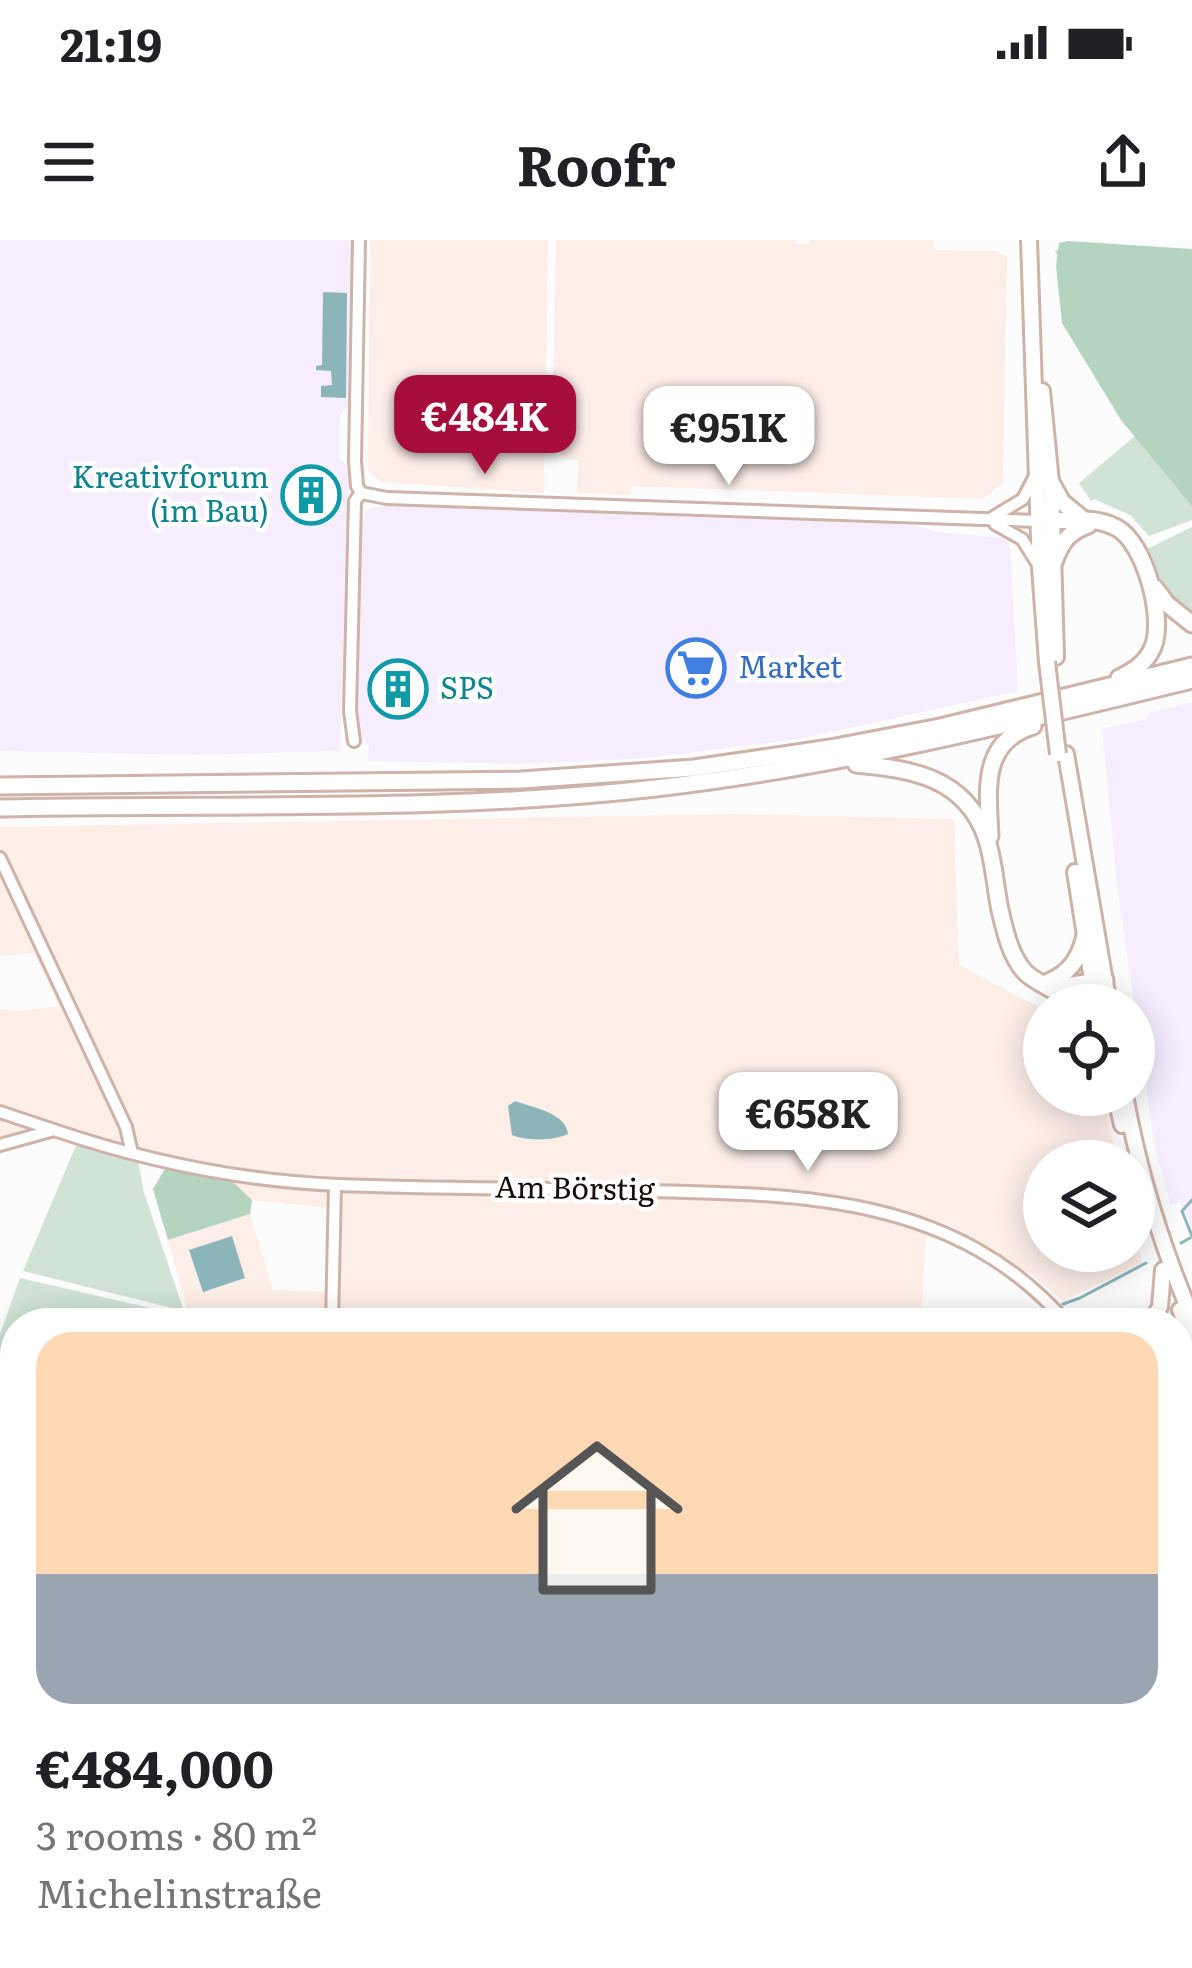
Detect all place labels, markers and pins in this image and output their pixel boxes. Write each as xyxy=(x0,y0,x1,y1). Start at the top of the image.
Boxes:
pin: €484K xyxy=(401,375,569,477)
pin: €951K xyxy=(645,386,813,488)
place label: Kreativforum (im Bau) xyxy=(72,453,269,531)
building icon: Kreativforum (im Bau) xyxy=(280,464,342,526)
supermarket icon: Market xyxy=(665,637,727,699)
place label: Market xyxy=(738,643,842,687)
building icon: SPS xyxy=(367,658,429,720)
place label: SPS xyxy=(440,664,494,708)
pin: €658K xyxy=(724,1072,892,1174)

